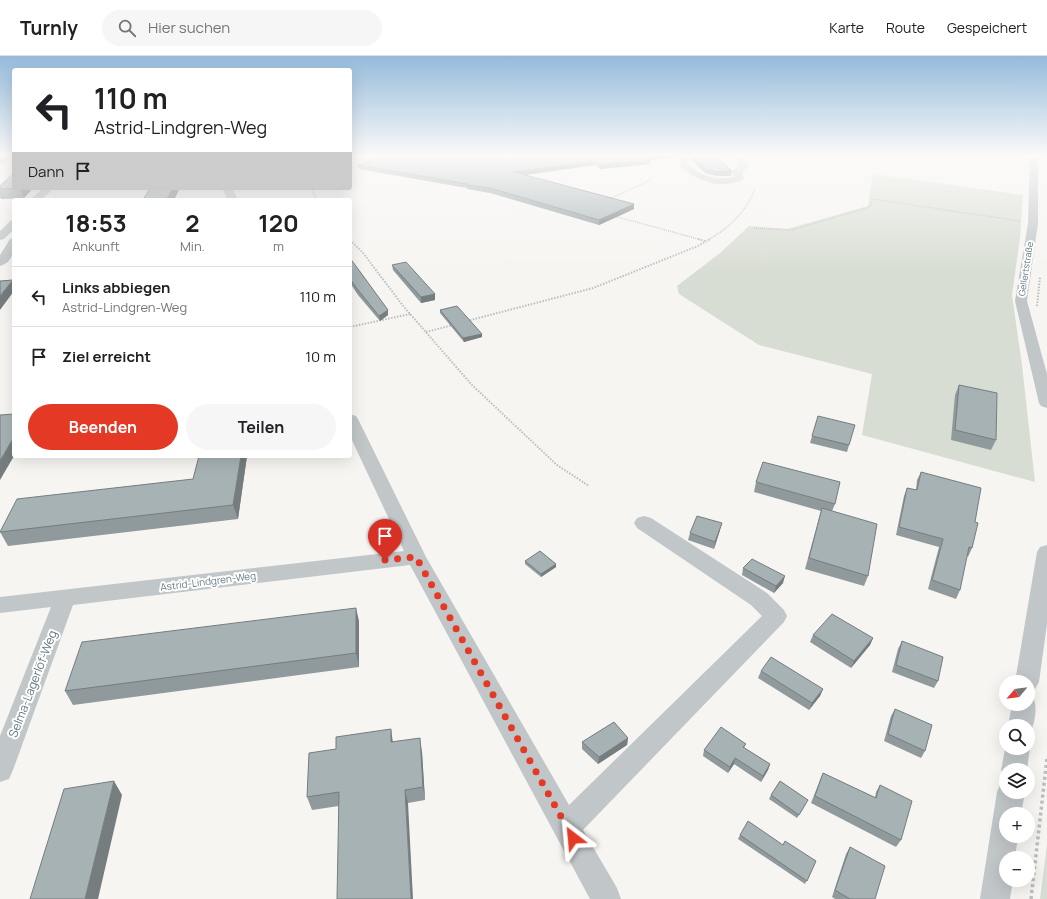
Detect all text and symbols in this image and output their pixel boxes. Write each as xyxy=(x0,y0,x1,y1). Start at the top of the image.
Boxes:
search box xyxy=(102,10,382,46)
text: Turnly xyxy=(20,15,78,41)
icon: search xyxy=(116,17,138,39)
text: Hier suchen xyxy=(148,17,230,38)
text: Karte xyxy=(829,18,864,37)
text: Route xyxy=(886,18,925,37)
text: Gespeichert xyxy=(947,18,1027,37)
text: 110 m xyxy=(94,79,168,117)
icon: left xyxy=(28,84,80,136)
text: Astrid-Lindgren-Weg xyxy=(94,115,267,139)
icon: arrive xyxy=(72,160,94,182)
text: Dann xyxy=(28,161,64,182)
text: 18:53 xyxy=(65,206,127,239)
text: 2 xyxy=(185,206,200,239)
text: 120 xyxy=(258,206,299,239)
text: Ankunft xyxy=(72,237,120,255)
text: Min. xyxy=(180,237,205,255)
text: m xyxy=(273,237,284,255)
street label: Gellertstraße xyxy=(1015,241,1036,297)
text: Links abbiegen xyxy=(62,277,170,298)
icon: left xyxy=(28,286,50,308)
text: 110 m xyxy=(299,286,336,307)
text: Astrid-Lindgren-Weg xyxy=(62,298,187,316)
icon: arrive xyxy=(28,346,50,368)
text: Ziel erreicht xyxy=(62,346,151,367)
text: 10 m xyxy=(305,346,336,367)
button: Beenden xyxy=(28,404,178,450)
button: Teilen xyxy=(186,404,336,450)
pin xyxy=(368,519,402,560)
icon: arrive xyxy=(374,525,396,547)
street label: Astrid-Lindgren-Weg xyxy=(159,568,257,594)
street label: Selma-Lagerlöf-Weg xyxy=(4,628,61,740)
north arrow xyxy=(999,675,1035,711)
map controls xyxy=(999,675,1035,887)
button: search xyxy=(999,719,1035,755)
button: layers xyxy=(999,763,1035,799)
button: + xyxy=(999,807,1035,843)
position arrow xyxy=(552,817,594,859)
button: − xyxy=(999,851,1035,887)

